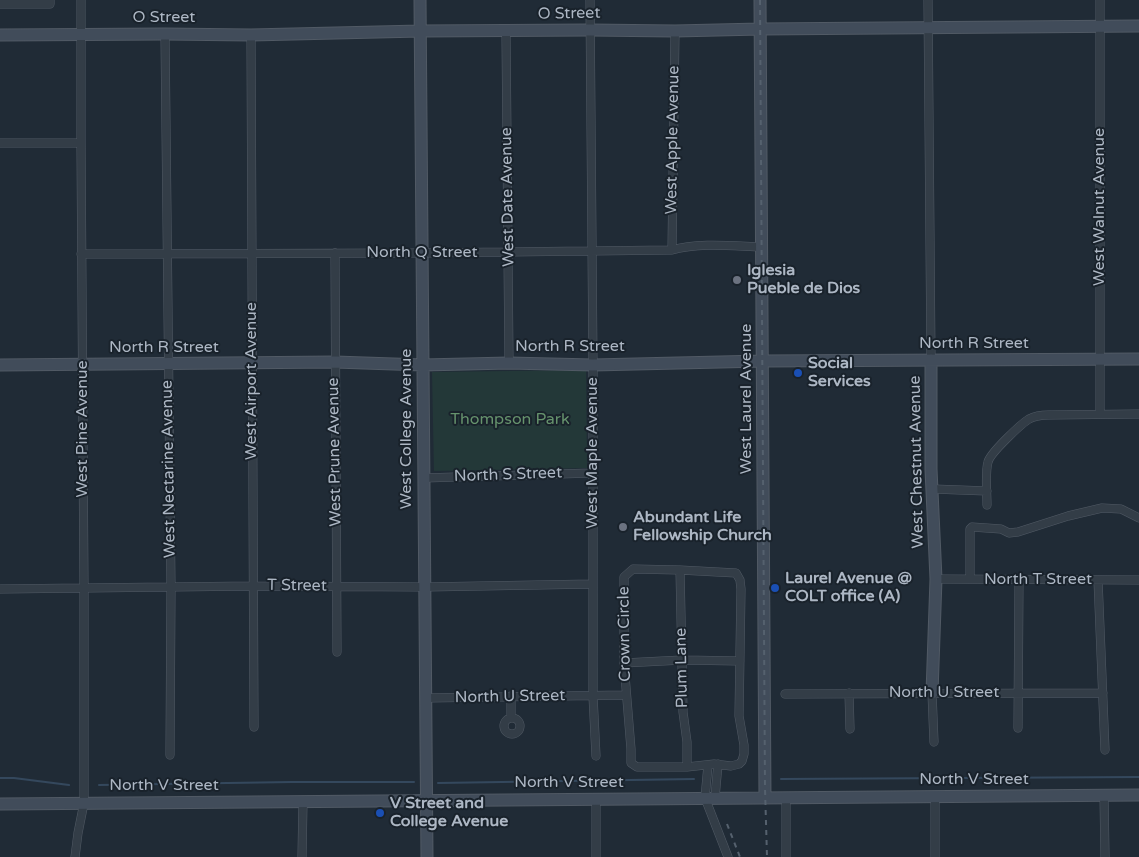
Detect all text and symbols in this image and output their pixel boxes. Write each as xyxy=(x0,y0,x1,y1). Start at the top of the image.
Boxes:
street label: O Street xyxy=(537,4,601,24)
street label: O Street xyxy=(133,8,195,28)
street label: West Apple Avenue xyxy=(662,65,684,215)
street label: West Date Avenue xyxy=(497,127,519,267)
street label: West Walnut Avenue xyxy=(1090,128,1110,286)
street label: North Q Street xyxy=(366,243,478,263)
place label: Iglesia Pueble de Dios xyxy=(747,261,860,299)
marker: Iglesia Pueble de Dios xyxy=(731,274,743,286)
street label: West Airport Avenue xyxy=(242,302,262,460)
street label: West Laurel Avenue xyxy=(737,324,757,474)
street label: North R Street xyxy=(919,334,1029,354)
street label: North R Street xyxy=(515,337,625,357)
street label: North R Street xyxy=(109,338,219,358)
street label: West College Avenue xyxy=(397,349,417,509)
place label: Social Services xyxy=(808,354,871,392)
street label: West Pine Avenue xyxy=(73,360,93,498)
marker: Social Services xyxy=(792,367,804,379)
street label: West Chestnut Avenue xyxy=(906,375,928,549)
street label: West Prune Avenue xyxy=(324,377,346,527)
street label: West Maple Avenue xyxy=(583,377,603,529)
street label: West Nectarine Avenue xyxy=(158,380,180,558)
park label: Thompson Park xyxy=(450,410,570,430)
street label: North S Street xyxy=(454,464,562,486)
place label: Abundant Life Fellowship Church xyxy=(633,508,772,546)
marker: Abundant Life Fellowship Church xyxy=(617,521,629,533)
place label: Laurel Avenue @ COLT office (A) xyxy=(785,569,912,607)
street label: North T Street xyxy=(984,570,1092,590)
street label: T Street xyxy=(267,576,327,596)
marker: Laurel Avenue @ COLT office (A) xyxy=(769,582,781,594)
street label: Crown Circle xyxy=(615,586,635,682)
street label: Plum Lane xyxy=(672,628,692,708)
street label: North U Street xyxy=(889,683,999,703)
street label: North U Street xyxy=(455,686,565,708)
street label: North V Street xyxy=(919,770,1029,790)
street label: North V Street xyxy=(514,773,624,793)
street label: North V Street xyxy=(109,776,219,796)
place label: V Street and College Avenue xyxy=(390,794,508,832)
marker: V Street and College Avenue xyxy=(374,807,386,819)

